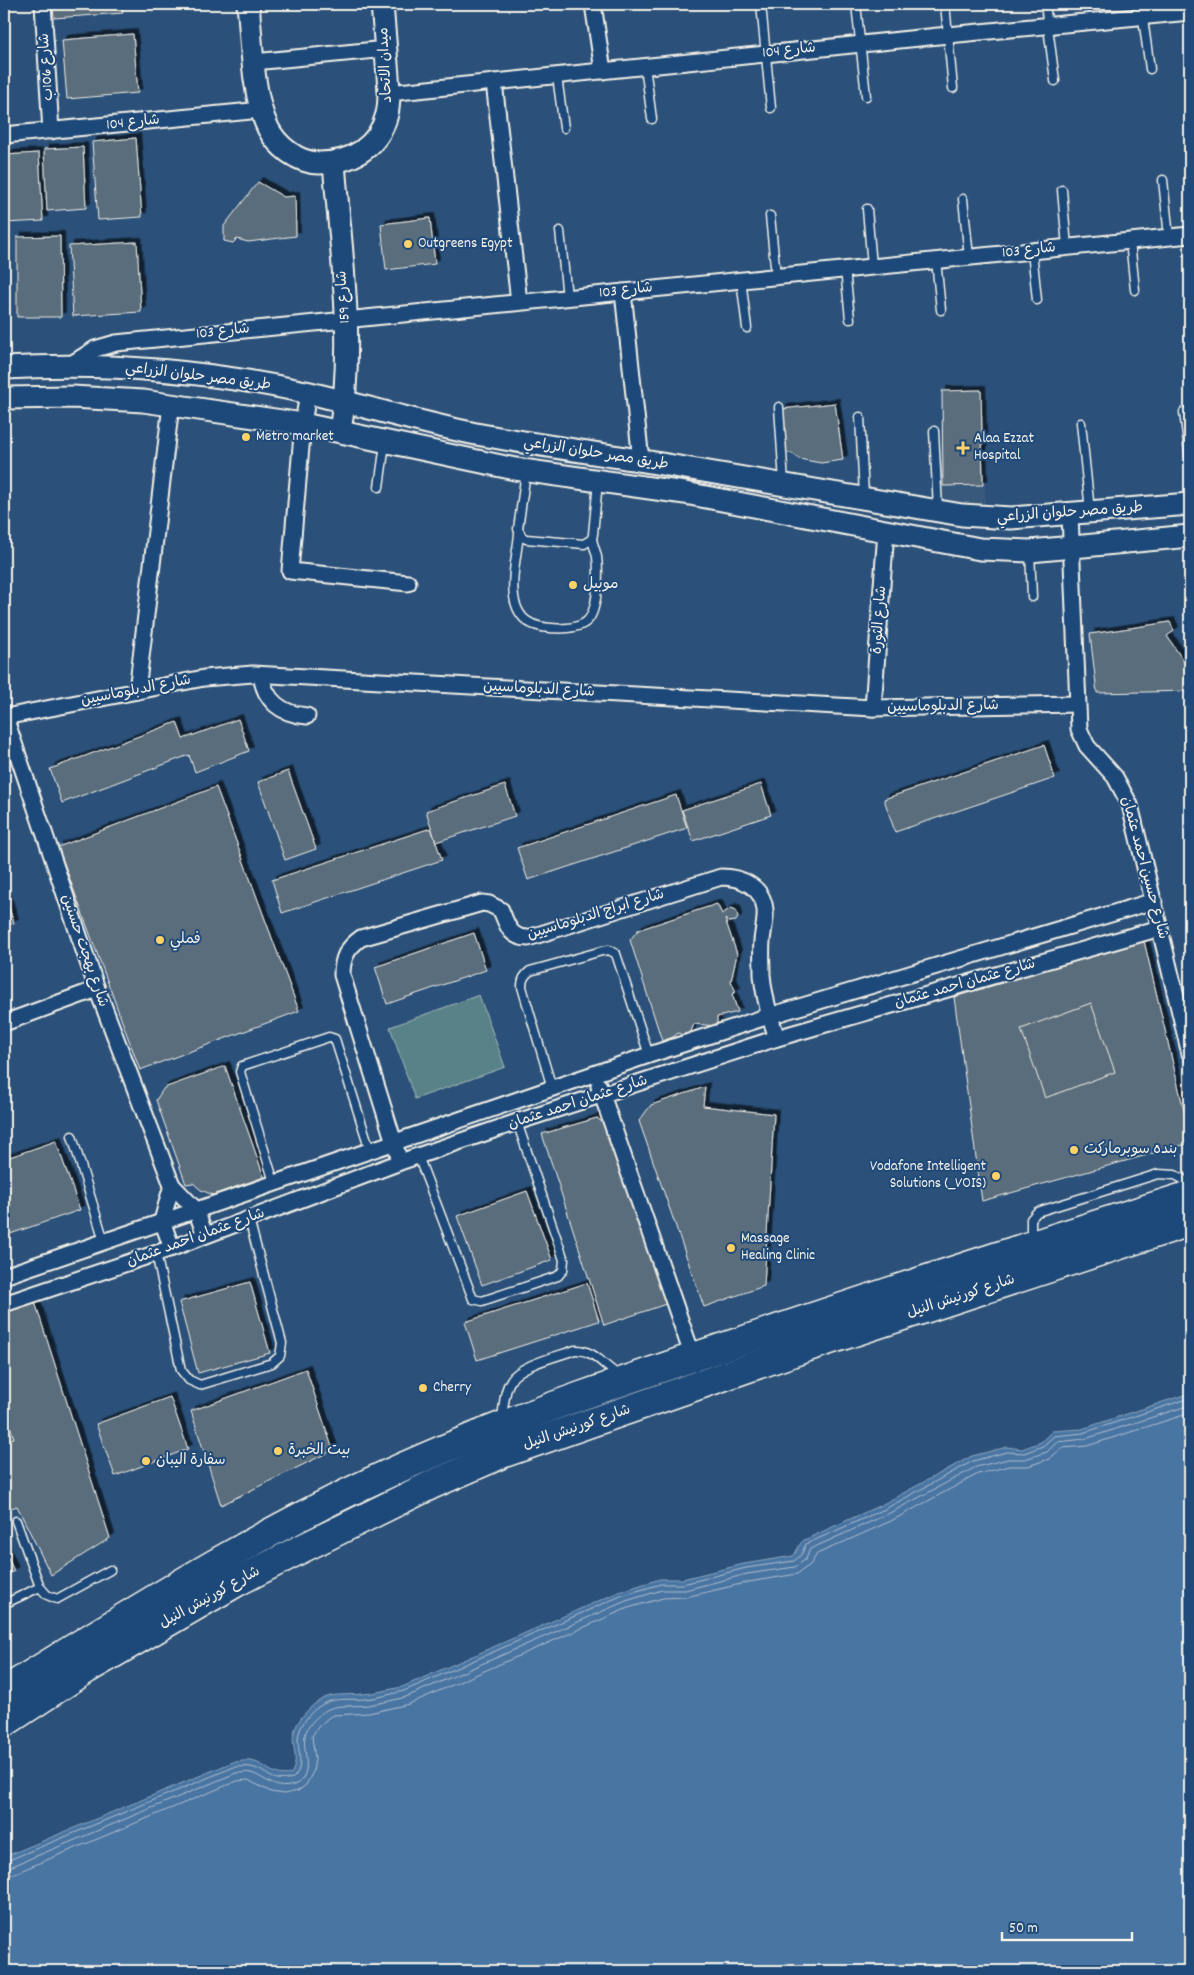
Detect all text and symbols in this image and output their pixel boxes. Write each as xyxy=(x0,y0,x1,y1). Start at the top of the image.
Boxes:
street label: ميدان الاتحاد xyxy=(373,27,399,103)
street label: شارع 106ب xyxy=(34,32,60,102)
street label: شارع 104 xyxy=(761,37,817,65)
street label: شارع 104 xyxy=(105,109,161,137)
place label: Outgreens Egypt xyxy=(418,233,513,255)
street label: شارع 103 xyxy=(1001,237,1057,265)
marker: Outgreens Egypt xyxy=(402,238,414,250)
street label: شارع 159 xyxy=(331,270,357,324)
street label: شارع 103 xyxy=(598,277,654,305)
street label: شارع 103 xyxy=(195,318,251,346)
street label: طريق مصر حلوان الزراعي xyxy=(124,357,272,397)
place label: Metro market xyxy=(256,426,334,448)
place label: Alaa Ezzat Hospital xyxy=(974,428,1035,467)
marker: Metro market xyxy=(240,431,252,443)
street label: طريق مصر حلوان الزراعي xyxy=(522,432,670,476)
marker: Alaa Ezzat Hospital xyxy=(956,441,970,455)
street label: طريق مصر حلوان الزراعي xyxy=(996,497,1144,529)
place label: موبيل xyxy=(583,574,619,596)
marker: موبيل xyxy=(567,579,579,591)
street label: شارع الثورة xyxy=(867,585,893,655)
street label: شارع الدبلوماسيين xyxy=(79,670,193,712)
street label: شارع الدبلوماسيين xyxy=(483,676,595,704)
street label: شارع الدبلوماسيين xyxy=(887,695,999,719)
street label: شارع حسين احمد عثمان xyxy=(1114,794,1174,942)
street label: شارع ابراج الدبلوماسيين xyxy=(525,884,667,946)
street label: شارع بهجت حسنين xyxy=(54,892,114,1010)
place label: فملي xyxy=(170,929,201,951)
marker: فملي xyxy=(154,934,166,946)
street label: شارع عثمان احمد عثمان xyxy=(892,953,1038,1015)
street label: شارع عثمان احمد عثمان xyxy=(505,1070,651,1136)
place label: بنده سوبرماركت xyxy=(1084,1139,1177,1161)
marker: بنده سوبرماركت xyxy=(1068,1144,1080,1156)
place label: Vodafone Intelligent Solutions (_VOIS) xyxy=(870,1156,986,1195)
marker: Vodafone Intelligent Solutions (_VOIS) xyxy=(990,1170,1002,1182)
street label: شارع عثمان احمد عثمان xyxy=(124,1203,268,1273)
place label: Massage Healing Clinic xyxy=(741,1228,815,1267)
marker: Massage Healing Clinic xyxy=(725,1242,737,1254)
street label: شارع كورنيش النيل xyxy=(904,1269,1018,1325)
place label: Cherry xyxy=(433,1377,472,1399)
marker: Cherry xyxy=(417,1382,429,1394)
street label: شارع كورنيش النيل xyxy=(520,1399,634,1457)
place label: بيت الخبرة xyxy=(288,1440,350,1462)
marker: بيت الخبرة xyxy=(272,1445,284,1457)
place label: سفارة اليبان xyxy=(156,1450,226,1472)
marker: سفارة اليبان xyxy=(140,1455,152,1467)
street label: شارع كورنيش النيل xyxy=(155,1561,265,1635)
scale bar xyxy=(1002,1910,1132,1942)
text: 50 m xyxy=(1009,1918,1038,1940)

